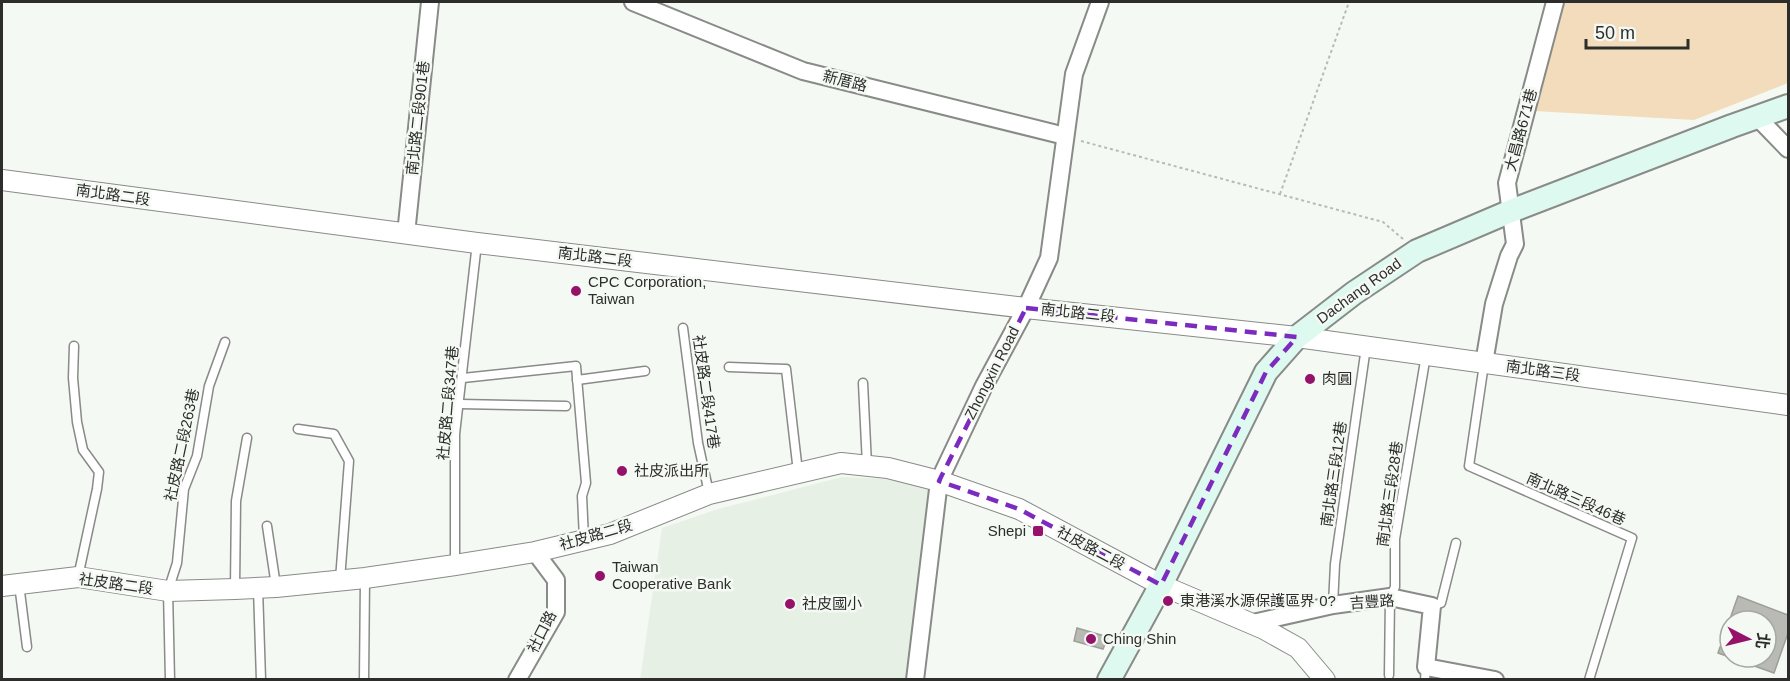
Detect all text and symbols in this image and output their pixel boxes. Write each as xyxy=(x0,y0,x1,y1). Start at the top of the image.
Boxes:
scale bar xyxy=(1586,12,1688,50)
text: 50 m xyxy=(1595,23,1635,43)
street label: 南北路二段901巷 xyxy=(403,60,432,176)
street label: 新厝路 xyxy=(821,67,869,94)
street label: 大昌路671巷 xyxy=(1501,87,1540,173)
street label: 南北路二段 xyxy=(75,181,151,208)
street label: 南北路二段 xyxy=(557,243,633,270)
street label: Dachang Road xyxy=(1313,254,1404,327)
place label: CPC Corporation, Taiwan xyxy=(588,273,706,307)
marker: CPC Corporation, Taiwan xyxy=(569,284,583,298)
street label: 南北路二段 xyxy=(1040,300,1116,325)
street label: Zhongxin Road xyxy=(961,324,1022,422)
street label: 社皮路二段417巷 xyxy=(690,334,723,450)
street label: 社皮路二段347巷 xyxy=(434,345,461,461)
street label: 南北路三段 xyxy=(1505,357,1581,384)
place label: 肉圓 xyxy=(1322,370,1352,387)
marker: 肉圓 xyxy=(1303,372,1317,386)
street label: 社皮路二段263巷 xyxy=(161,387,202,503)
street label: 南北路三段12巷 xyxy=(1318,420,1349,528)
street label: 南北路三段28巷 xyxy=(1374,440,1405,548)
place label: 社皮派出所 xyxy=(634,462,709,479)
marker: 社皮派出所 xyxy=(615,464,629,478)
street label: 南北路三段46巷 xyxy=(1524,469,1628,528)
street label: 社皮路二段 xyxy=(557,516,634,553)
place label: Shepi xyxy=(988,522,1026,539)
street label: 社皮路二段 xyxy=(1054,522,1128,573)
marker: Shepi xyxy=(1031,524,1045,538)
place label: Taiwan Cooperative Bank xyxy=(612,558,732,592)
marker: Taiwan Cooperative Bank xyxy=(593,569,607,583)
street label: 社皮路二段 xyxy=(78,570,154,597)
street label: 吉豐路 xyxy=(1349,591,1395,612)
place label: 東港溪水源保護區界 0? xyxy=(1180,592,1336,609)
marker: 東港溪水源保護區界 0? xyxy=(1161,594,1175,608)
place label: 社皮國小 xyxy=(802,595,862,612)
marker: 社皮國小 xyxy=(783,597,797,611)
street label: 社口路 xyxy=(524,608,559,656)
north arrow xyxy=(1718,609,1778,669)
place label: Ching Shin xyxy=(1103,630,1176,647)
marker: Ching Shin xyxy=(1084,632,1098,646)
text: 北 xyxy=(1753,632,1772,650)

